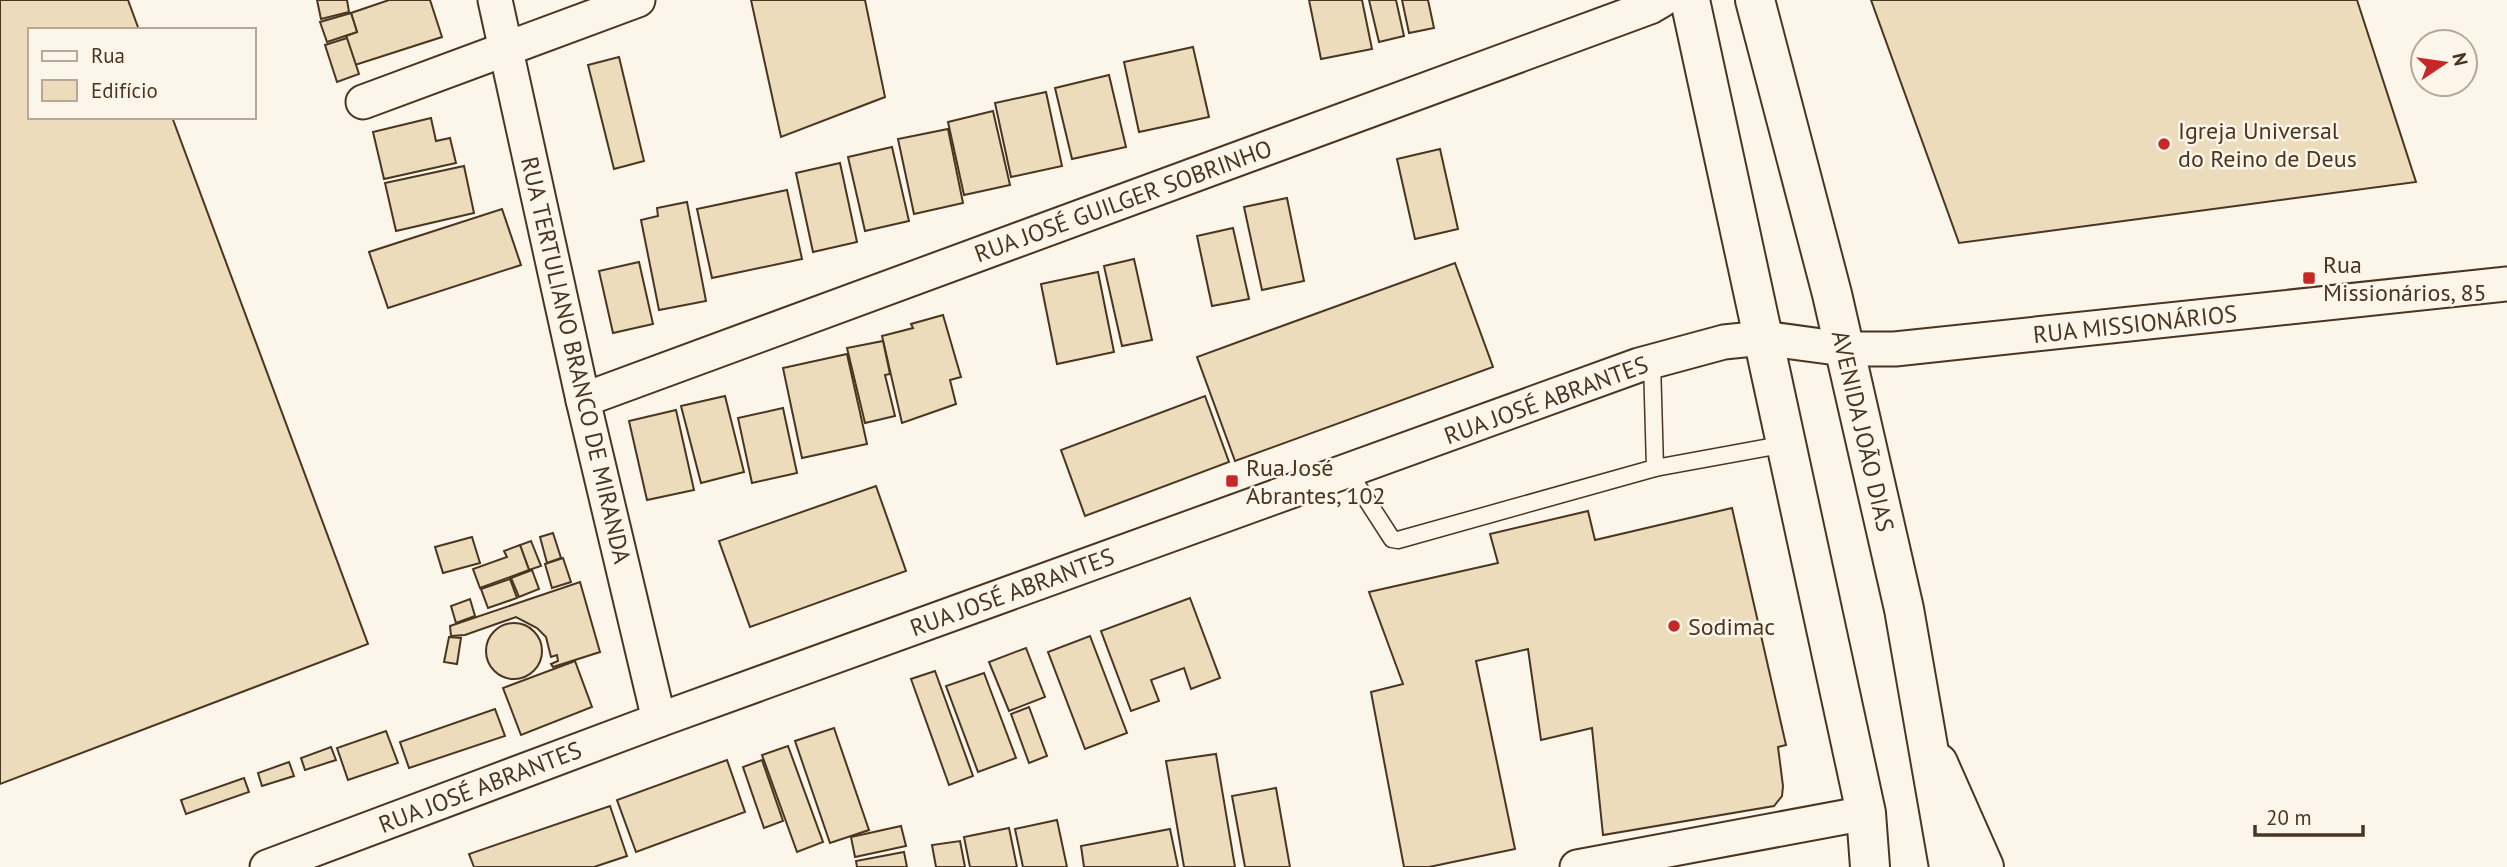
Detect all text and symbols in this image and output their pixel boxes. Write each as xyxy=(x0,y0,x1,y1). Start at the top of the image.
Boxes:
legend xyxy=(28,28,256,119)
north arrow xyxy=(2409,28,2479,98)
text: Rua xyxy=(91,42,125,69)
text: N xyxy=(2447,50,2474,68)
text: Edifício xyxy=(91,77,158,104)
place label: Igreja Universal do Reino de Deus xyxy=(2178,115,2357,174)
street label: RUA JOSÉ GUILGER SOBRINHO xyxy=(970,133,1276,269)
marker: Igreja Universal do Reino de Deus xyxy=(2156,136,2172,152)
street label: RUA TERTULIANO BRANCO DE MIRANDA xyxy=(514,153,638,567)
place label: Rua Missionários, 85 xyxy=(2323,249,2487,308)
marker: Rua Missionários, 85 xyxy=(2301,270,2317,286)
street label: RUA MISSIONÁRIOS xyxy=(2032,298,2238,350)
street label: AVENIDA JOÃO DIAS xyxy=(1825,327,1901,535)
street label: RUA JOSÉ ABRANTES xyxy=(1440,349,1652,451)
place label: Rua José Abrantes, 102 xyxy=(1246,452,1386,511)
marker: Rua José Abrantes, 102 xyxy=(1224,473,1240,489)
street label: RUA JOSÉ ABRANTES xyxy=(906,541,1118,643)
place label: Sodimac xyxy=(1688,611,1775,642)
marker: Sodimac xyxy=(1666,618,1682,634)
street label: RUA JOSÉ ABRANTES xyxy=(374,734,586,840)
scale bar xyxy=(2255,794,2364,838)
text: 20 m xyxy=(2266,804,2312,831)

